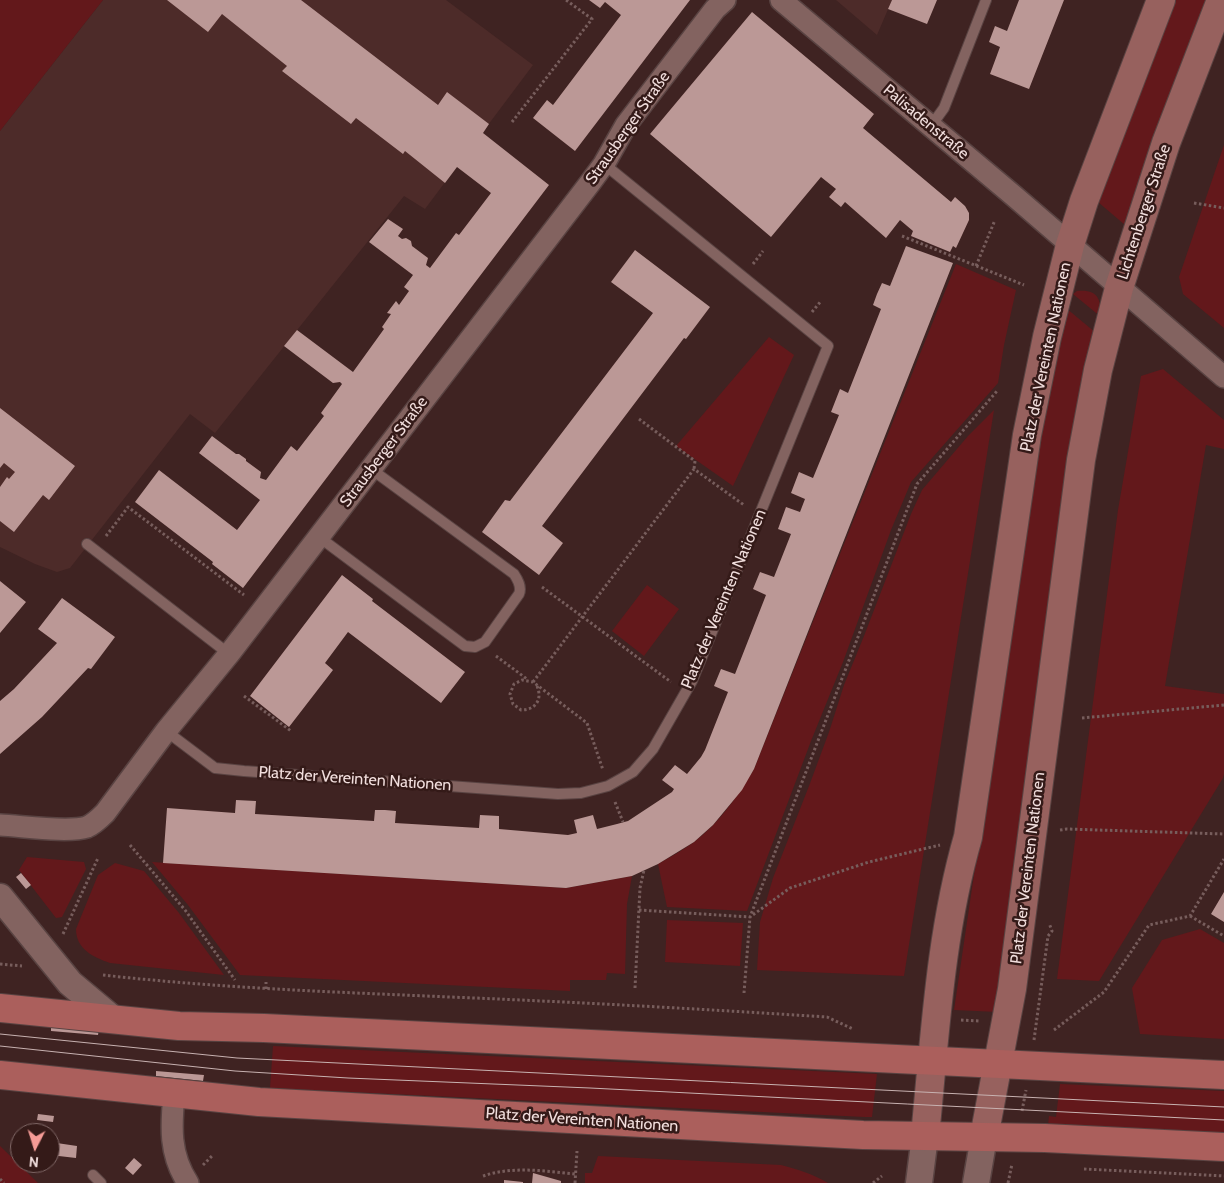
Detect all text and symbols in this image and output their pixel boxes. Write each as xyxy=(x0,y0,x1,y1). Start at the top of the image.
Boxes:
street label: Strausberger Straße xyxy=(582,68,674,188)
street label: Palisadenstraße xyxy=(879,81,973,163)
street label: Lichtenberger Straße xyxy=(1113,142,1175,282)
street label: Platz der Vereinten Nationen xyxy=(1017,261,1075,453)
street label: Strausberger Straße xyxy=(336,393,432,511)
street label: Platz der Vereinten Nationen xyxy=(677,506,771,692)
street label: Platz der Vereinten Nationen xyxy=(258,763,452,795)
street label: Platz der Vereinten Nationen xyxy=(1007,771,1049,965)
street label: Platz der Vereinten Nationen xyxy=(485,1104,679,1136)
north arrow xyxy=(10,1123,60,1173)
text: N xyxy=(28,1153,39,1171)

